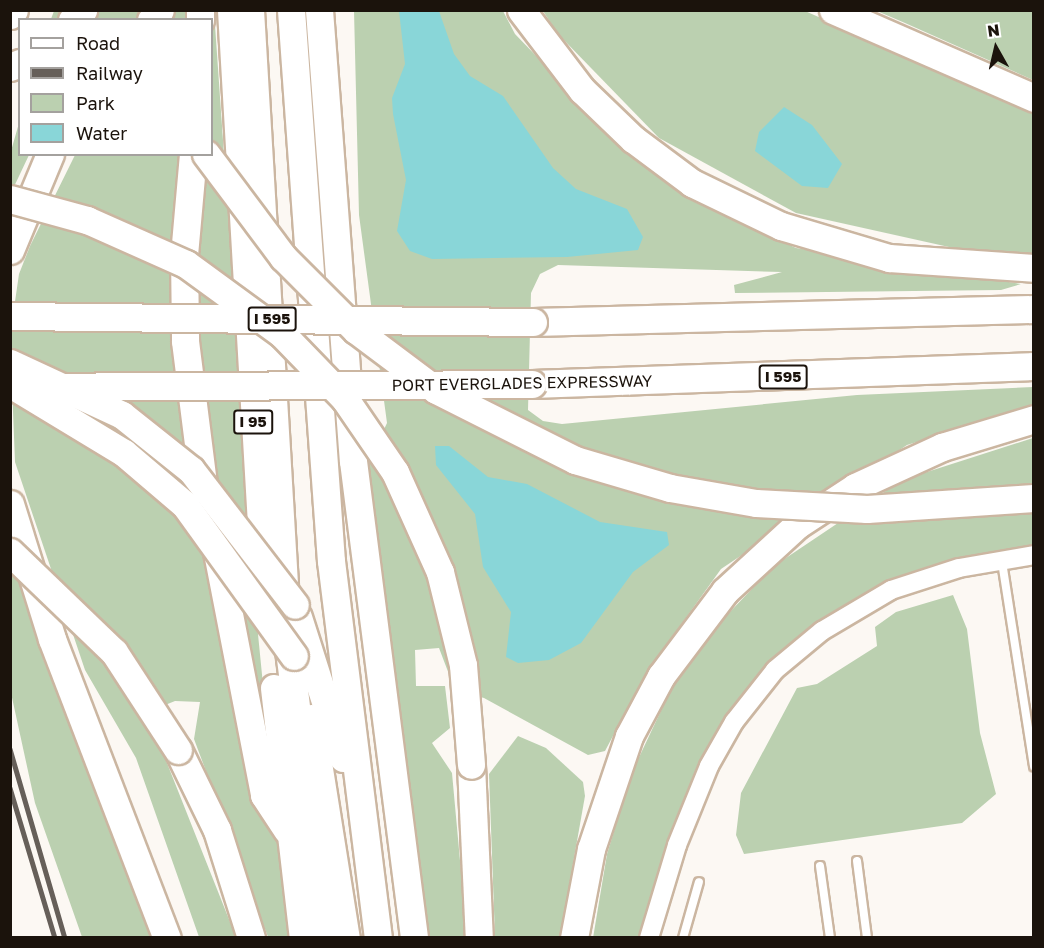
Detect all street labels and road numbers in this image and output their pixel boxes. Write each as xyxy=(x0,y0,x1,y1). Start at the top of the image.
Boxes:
road number: I 595 xyxy=(246,307,298,331)
road number: I 595 xyxy=(758,365,808,389)
street label: PORT EVERGLADES EXPRESSWAY xyxy=(392,371,652,395)
road number: I 95 xyxy=(232,410,274,434)

